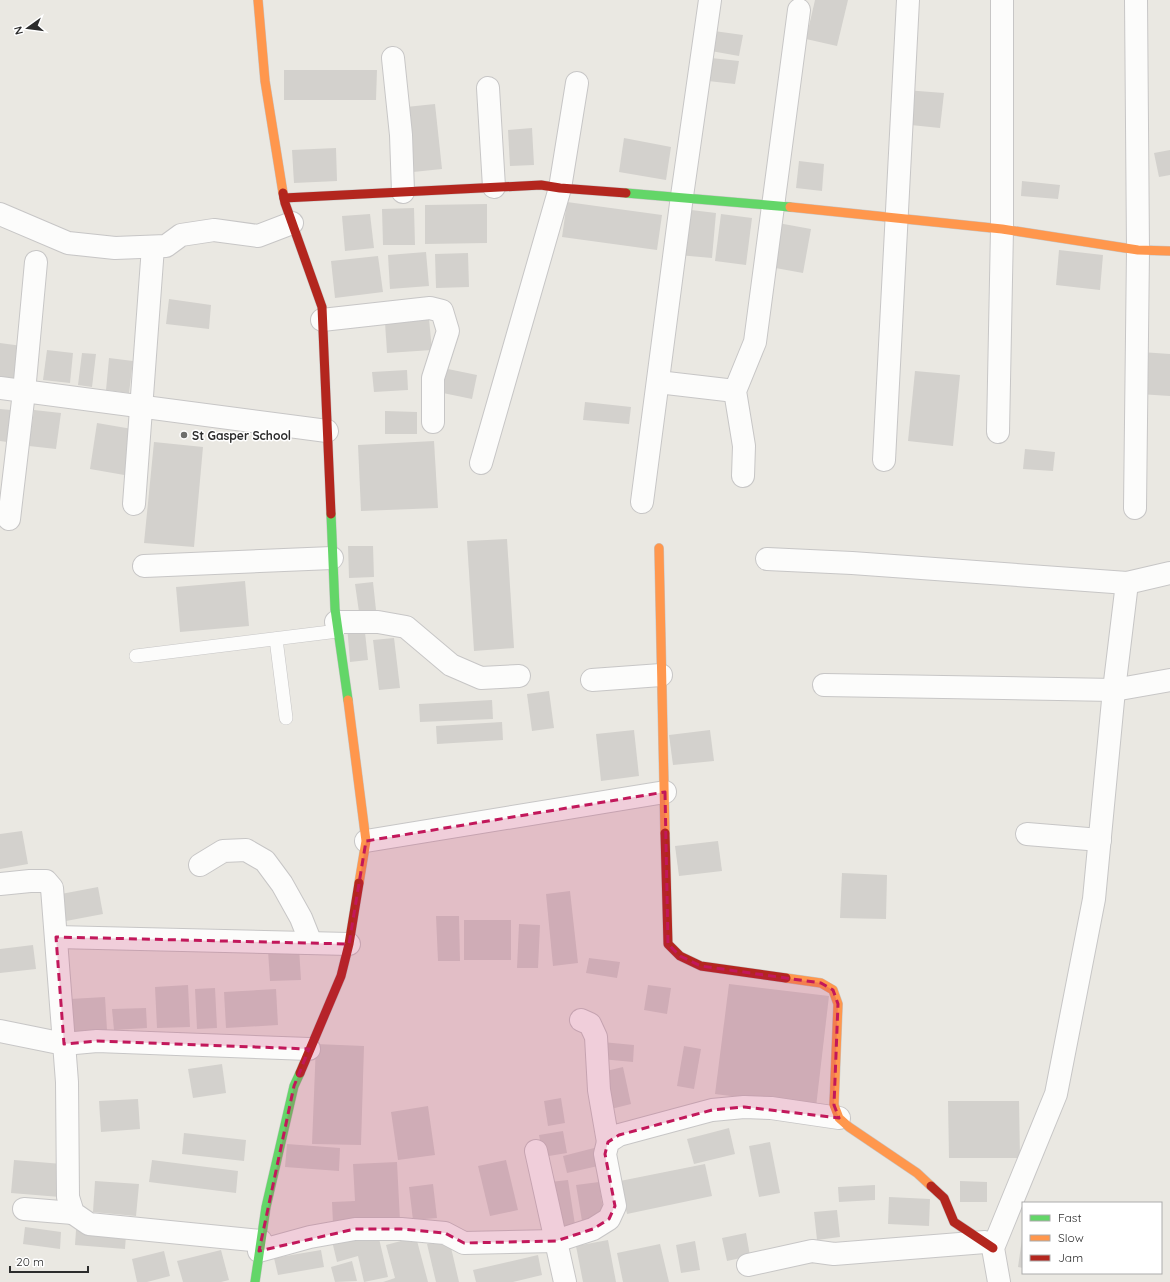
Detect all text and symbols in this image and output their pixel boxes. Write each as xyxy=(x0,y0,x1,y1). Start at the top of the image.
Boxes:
north arrow xyxy=(8,8,48,48)
text: N xyxy=(11,25,26,36)
place label: St Gasper School xyxy=(192,428,291,443)
marker: St Gasper School xyxy=(179,430,189,440)
legend xyxy=(1022,1202,1162,1274)
text: Fast xyxy=(1058,1210,1082,1225)
text: Slow xyxy=(1058,1230,1084,1245)
scale bar xyxy=(10,1248,88,1274)
text: Jam xyxy=(1058,1250,1083,1265)
text: 20 m xyxy=(16,1254,44,1269)

